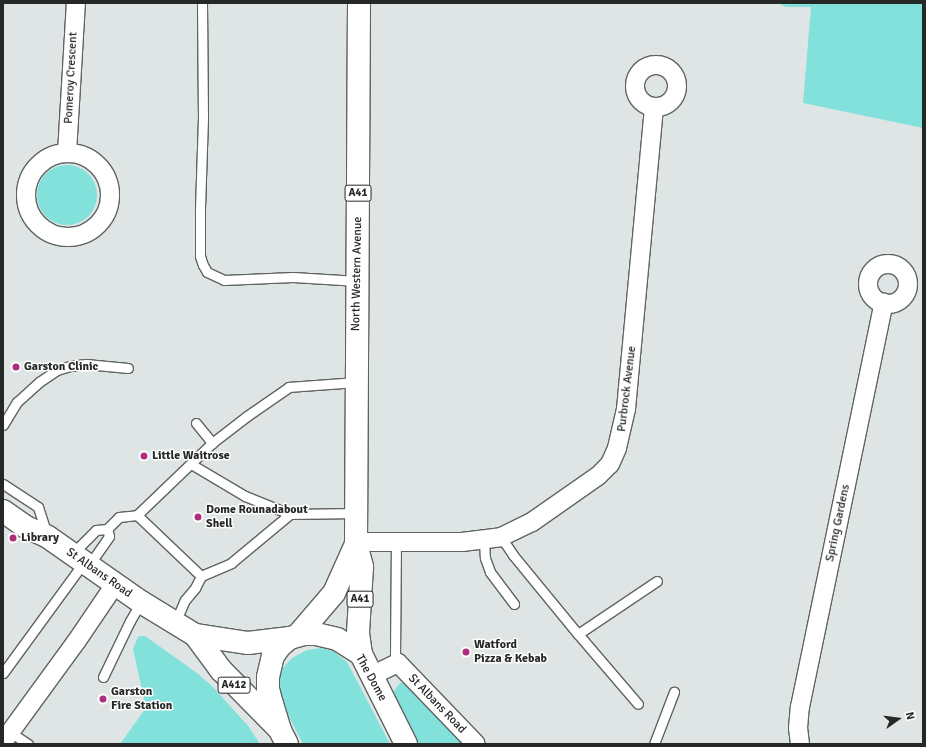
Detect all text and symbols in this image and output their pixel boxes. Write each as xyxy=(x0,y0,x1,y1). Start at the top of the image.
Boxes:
street label: Pomeroy Crescent xyxy=(61,32,81,124)
road number: A41 xyxy=(344,184,372,202)
street label: North Western Avenue xyxy=(349,217,365,331)
street label: Purbrock Avenue xyxy=(615,345,639,433)
place label: Garston Clinic xyxy=(24,360,98,374)
marker: Garston Clinic xyxy=(11,362,21,372)
place label: Little Waitrose xyxy=(152,449,230,463)
marker: Little Waitrose xyxy=(139,451,149,461)
street label: Spring Gardens xyxy=(823,483,853,563)
place label: Dome Rounadabout Shell xyxy=(206,503,308,531)
marker: Dome Rounadabout Shell xyxy=(193,512,203,522)
place label: Library xyxy=(21,531,59,545)
marker: Library xyxy=(8,533,18,543)
street label: St Albans Road xyxy=(63,545,135,601)
road number: A41 xyxy=(346,590,374,608)
place label: Watford Pizza & Kebab xyxy=(474,638,547,666)
marker: Watford Pizza & Kebab xyxy=(461,647,471,657)
street label: The Dome xyxy=(352,652,390,704)
street label: St Albans Road xyxy=(405,671,469,737)
road number: A412 xyxy=(217,676,251,694)
place label: Garston Fire Station xyxy=(111,685,172,713)
marker: Garston Fire Station xyxy=(98,694,108,704)
north arrow xyxy=(878,699,918,739)
text: N xyxy=(903,711,917,721)

